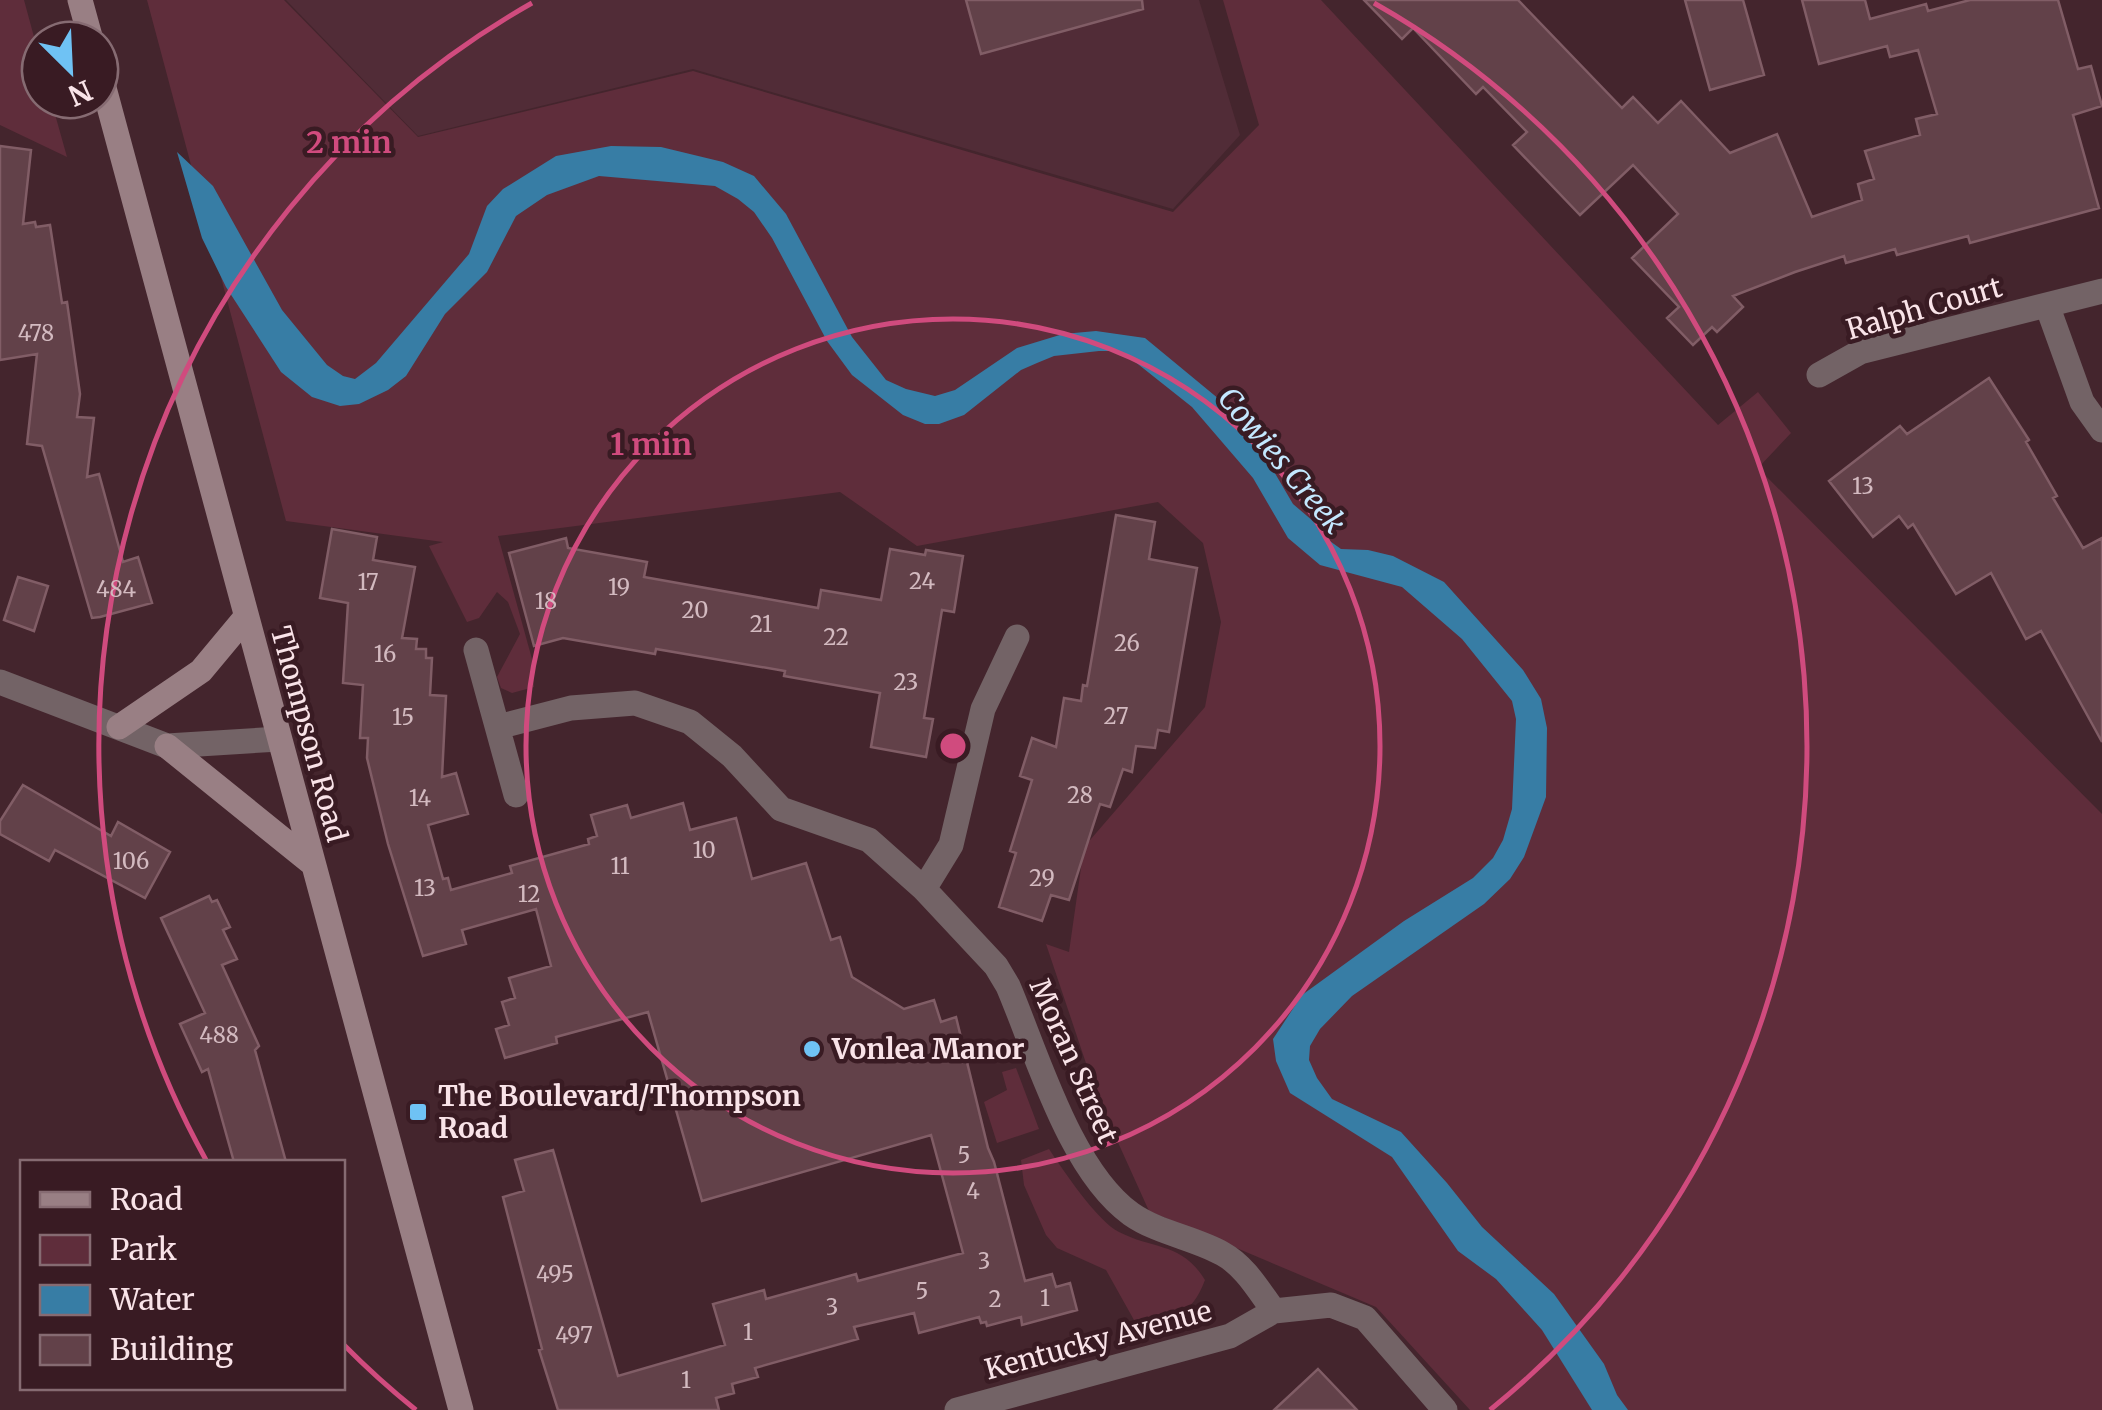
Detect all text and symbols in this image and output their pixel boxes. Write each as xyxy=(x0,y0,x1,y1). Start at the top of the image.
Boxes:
north arrow xyxy=(20,20,120,120)
text: N xyxy=(63,72,98,114)
text: 2 min xyxy=(306,123,392,161)
street label: Ralph Court xyxy=(1842,269,2006,347)
house number: 478 xyxy=(18,319,54,347)
water label: Cowies Creek xyxy=(1210,379,1355,541)
text: 1 min xyxy=(610,425,692,463)
house number: 13 xyxy=(1852,472,1874,500)
house number: 24 xyxy=(909,567,935,595)
house number: 17 xyxy=(357,568,379,596)
house number: 19 xyxy=(608,573,630,601)
house number: 484 xyxy=(96,575,136,603)
house number: 18 xyxy=(535,587,557,615)
house number: 20 xyxy=(682,596,708,624)
house number: 21 xyxy=(750,610,772,638)
street label: Thompson Road xyxy=(263,622,355,846)
house number: 22 xyxy=(823,623,849,651)
house number: 26 xyxy=(1114,629,1140,657)
house number: 16 xyxy=(374,640,396,668)
house number: 23 xyxy=(894,668,918,696)
house number: 27 xyxy=(1104,702,1128,730)
house number: 15 xyxy=(392,703,414,731)
centre of rings xyxy=(935,728,971,764)
house number: 28 xyxy=(1067,781,1093,809)
house number: 14 xyxy=(409,784,432,812)
house number: 10 xyxy=(692,836,716,864)
house number: 106 xyxy=(113,847,149,875)
house number: 11 xyxy=(610,852,630,880)
house number: 29 xyxy=(1029,864,1055,892)
house number: 13 xyxy=(414,874,436,902)
house number: 12 xyxy=(518,880,540,908)
street label: Moran Street xyxy=(1022,973,1126,1149)
house number: 488 xyxy=(199,1021,239,1049)
place label: Vonlea Manor xyxy=(831,1031,1025,1067)
marker: Vonlea Manor xyxy=(801,1038,823,1060)
place label: The Boulevard/Thompson Road xyxy=(438,1078,801,1146)
marker: The Boulevard/Thompson Road xyxy=(407,1101,429,1123)
house number: 5 xyxy=(958,1141,970,1169)
legend xyxy=(20,1160,345,1390)
house number: 4 xyxy=(966,1177,980,1205)
text: Road xyxy=(110,1180,183,1218)
text: Park xyxy=(110,1230,177,1268)
house number: 3 xyxy=(978,1247,990,1275)
house number: 495 xyxy=(536,1260,574,1288)
house number: 5 xyxy=(916,1277,928,1305)
text: Water xyxy=(109,1280,195,1318)
house number: 1 xyxy=(1040,1284,1050,1312)
house number: 2 xyxy=(988,1285,1002,1313)
street label: Kentucky Avenue xyxy=(981,1292,1215,1388)
house number: 3 xyxy=(826,1293,838,1321)
house number: 1 xyxy=(743,1318,753,1346)
house number: 497 xyxy=(555,1321,593,1349)
text: Building xyxy=(110,1330,233,1368)
house number: 1 xyxy=(681,1366,691,1394)

